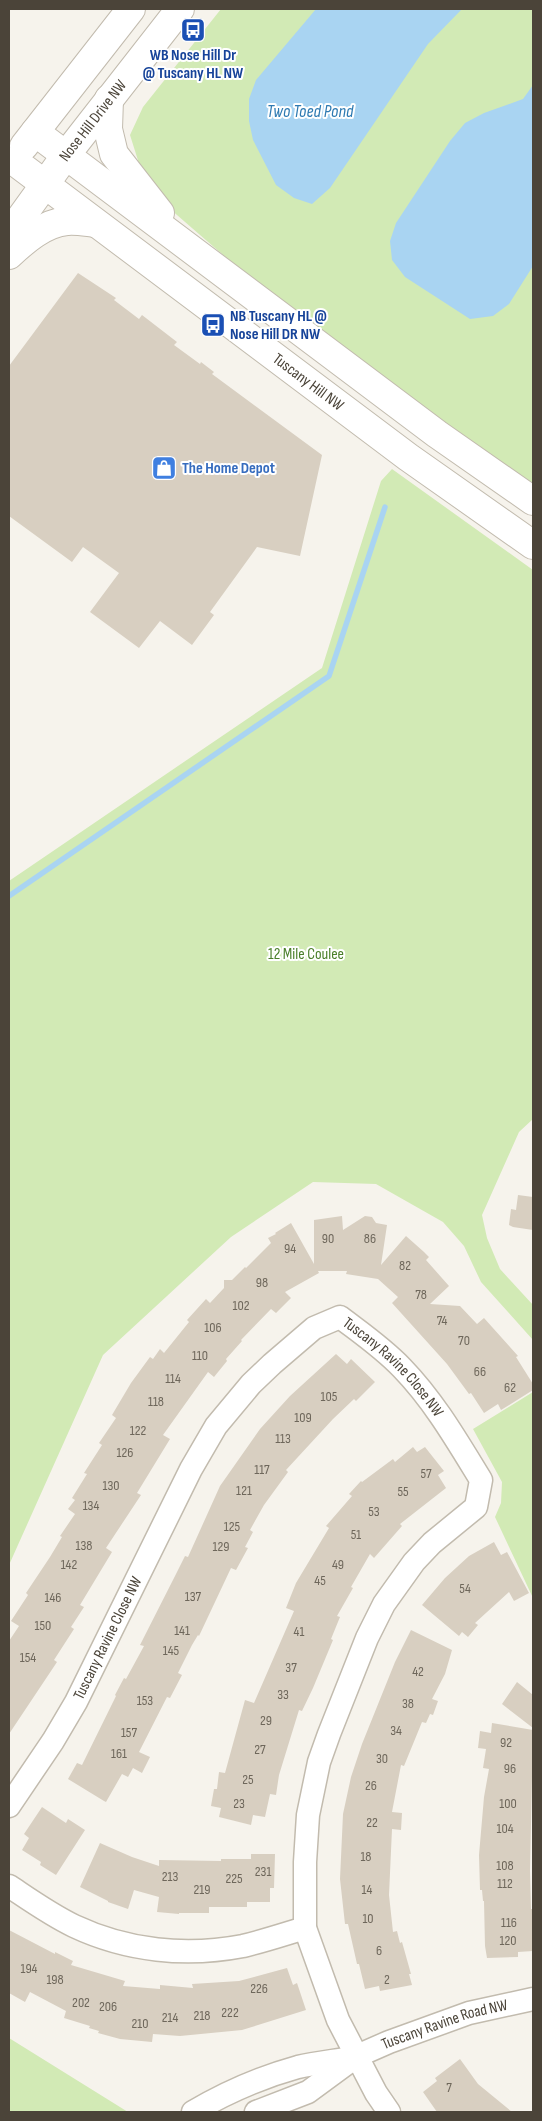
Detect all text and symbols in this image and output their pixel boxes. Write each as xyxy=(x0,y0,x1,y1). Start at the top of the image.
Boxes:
bus stop icon: WB Nose Hill Dr @ Tuscany HL NW xyxy=(180,17,206,43)
place label: WB Nose Hill Dr @ Tuscany HL NW xyxy=(143,46,244,83)
street label: Nose Hill Drive NW xyxy=(55,76,131,165)
water label: Two Toed Pond xyxy=(267,101,354,122)
place label: NB Tuscany HL @ Nose Hill DR NW xyxy=(230,307,327,344)
bus stop icon: NB Tuscany HL @ Nose Hill DR NW xyxy=(200,312,226,338)
street label: Tuscany Hill NW xyxy=(269,349,348,415)
shop icon: The Home Depot xyxy=(151,455,177,481)
place label: The Home Depot xyxy=(182,459,275,478)
park label: 12 Mile Coulee xyxy=(268,945,344,964)
house number: 90 xyxy=(322,1230,334,1247)
house number: 86 xyxy=(364,1230,376,1247)
house number: 94 xyxy=(284,1240,296,1257)
house number: 82 xyxy=(399,1257,411,1274)
house number: 98 xyxy=(256,1274,268,1291)
house number: 78 xyxy=(415,1286,427,1303)
house number: 102 xyxy=(233,1297,250,1314)
house number: 74 xyxy=(437,1312,448,1329)
street label: Tuscany Ravine Close NW xyxy=(339,1313,448,1421)
house number: 106 xyxy=(204,1319,222,1336)
house number: 70 xyxy=(458,1332,470,1349)
house number: 110 xyxy=(192,1347,208,1364)
house number: 66 xyxy=(474,1363,486,1380)
house number: 114 xyxy=(165,1370,181,1387)
house number: 62 xyxy=(504,1379,516,1396)
house number: 105 xyxy=(321,1388,338,1405)
house number: 118 xyxy=(148,1393,164,1410)
house number: 109 xyxy=(294,1409,312,1426)
house number: 122 xyxy=(130,1422,147,1439)
house number: 113 xyxy=(275,1430,291,1447)
house number: 126 xyxy=(117,1444,133,1461)
house number: 117 xyxy=(254,1461,270,1478)
house number: 57 xyxy=(420,1465,432,1482)
house number: 130 xyxy=(102,1477,120,1494)
house number: 121 xyxy=(236,1482,252,1499)
house number: 55 xyxy=(397,1483,409,1500)
house number: 134 xyxy=(83,1497,99,1514)
house number: 53 xyxy=(368,1503,380,1520)
house number: 125 xyxy=(224,1518,241,1535)
house number: 51 xyxy=(351,1526,361,1543)
house number: 138 xyxy=(76,1537,92,1554)
house number: 129 xyxy=(212,1538,230,1555)
house number: 142 xyxy=(61,1556,78,1573)
house number: 49 xyxy=(332,1556,344,1573)
house number: 45 xyxy=(314,1572,326,1589)
street label: Tuscany Ravine Close NW xyxy=(69,1573,146,1703)
house number: 54 xyxy=(459,1580,471,1597)
house number: 137 xyxy=(185,1588,202,1605)
house number: 146 xyxy=(45,1589,61,1606)
house number: 150 xyxy=(35,1617,51,1634)
house number: 141 xyxy=(174,1622,190,1639)
house number: 41 xyxy=(294,1623,304,1640)
house number: 145 xyxy=(163,1642,180,1659)
house number: 154 xyxy=(20,1649,36,1666)
house number: 37 xyxy=(285,1659,297,1676)
house number: 42 xyxy=(412,1663,424,1680)
house number: 33 xyxy=(277,1686,289,1703)
house number: 153 xyxy=(137,1692,153,1709)
house number: 38 xyxy=(402,1695,414,1712)
house number: 29 xyxy=(260,1712,272,1729)
house number: 34 xyxy=(390,1722,402,1739)
house number: 157 xyxy=(121,1724,137,1741)
house number: 92 xyxy=(500,1734,512,1751)
house number: 27 xyxy=(254,1741,266,1758)
house number: 161 xyxy=(111,1745,127,1762)
house number: 30 xyxy=(376,1750,388,1767)
house number: 96 xyxy=(504,1760,516,1777)
house number: 25 xyxy=(242,1771,254,1788)
house number: 26 xyxy=(365,1777,377,1794)
house number: 23 xyxy=(233,1795,245,1812)
house number: 100 xyxy=(499,1795,517,1812)
house number: 22 xyxy=(366,1814,378,1831)
house number: 104 xyxy=(497,1820,514,1837)
house number: 18 xyxy=(360,1848,372,1865)
house number: 108 xyxy=(496,1857,514,1874)
house number: 231 xyxy=(255,1863,271,1880)
house number: 213 xyxy=(162,1868,178,1885)
house number: 225 xyxy=(225,1870,243,1887)
house number: 112 xyxy=(497,1875,513,1892)
house number: 219 xyxy=(194,1881,210,1898)
house number: 14 xyxy=(362,1881,373,1898)
house number: 10 xyxy=(362,1910,374,1927)
house number: 116 xyxy=(501,1914,517,1931)
house number: 120 xyxy=(499,1932,517,1949)
house number: 6 xyxy=(376,1942,382,1959)
house number: 194 xyxy=(21,1960,38,1977)
house number: 198 xyxy=(46,1971,64,1988)
house number: 2 xyxy=(384,1971,390,1988)
house number: 226 xyxy=(250,1980,268,1997)
house number: 202 xyxy=(72,1994,90,2011)
street label: Tuscany Ravine Road NW xyxy=(378,1995,510,2054)
house number: 206 xyxy=(99,1998,117,2015)
house number: 222 xyxy=(221,2004,239,2021)
house number: 218 xyxy=(194,2007,210,2024)
house number: 214 xyxy=(162,2009,178,2026)
house number: 210 xyxy=(132,2015,148,2032)
house number: 7 xyxy=(446,2079,452,2096)

